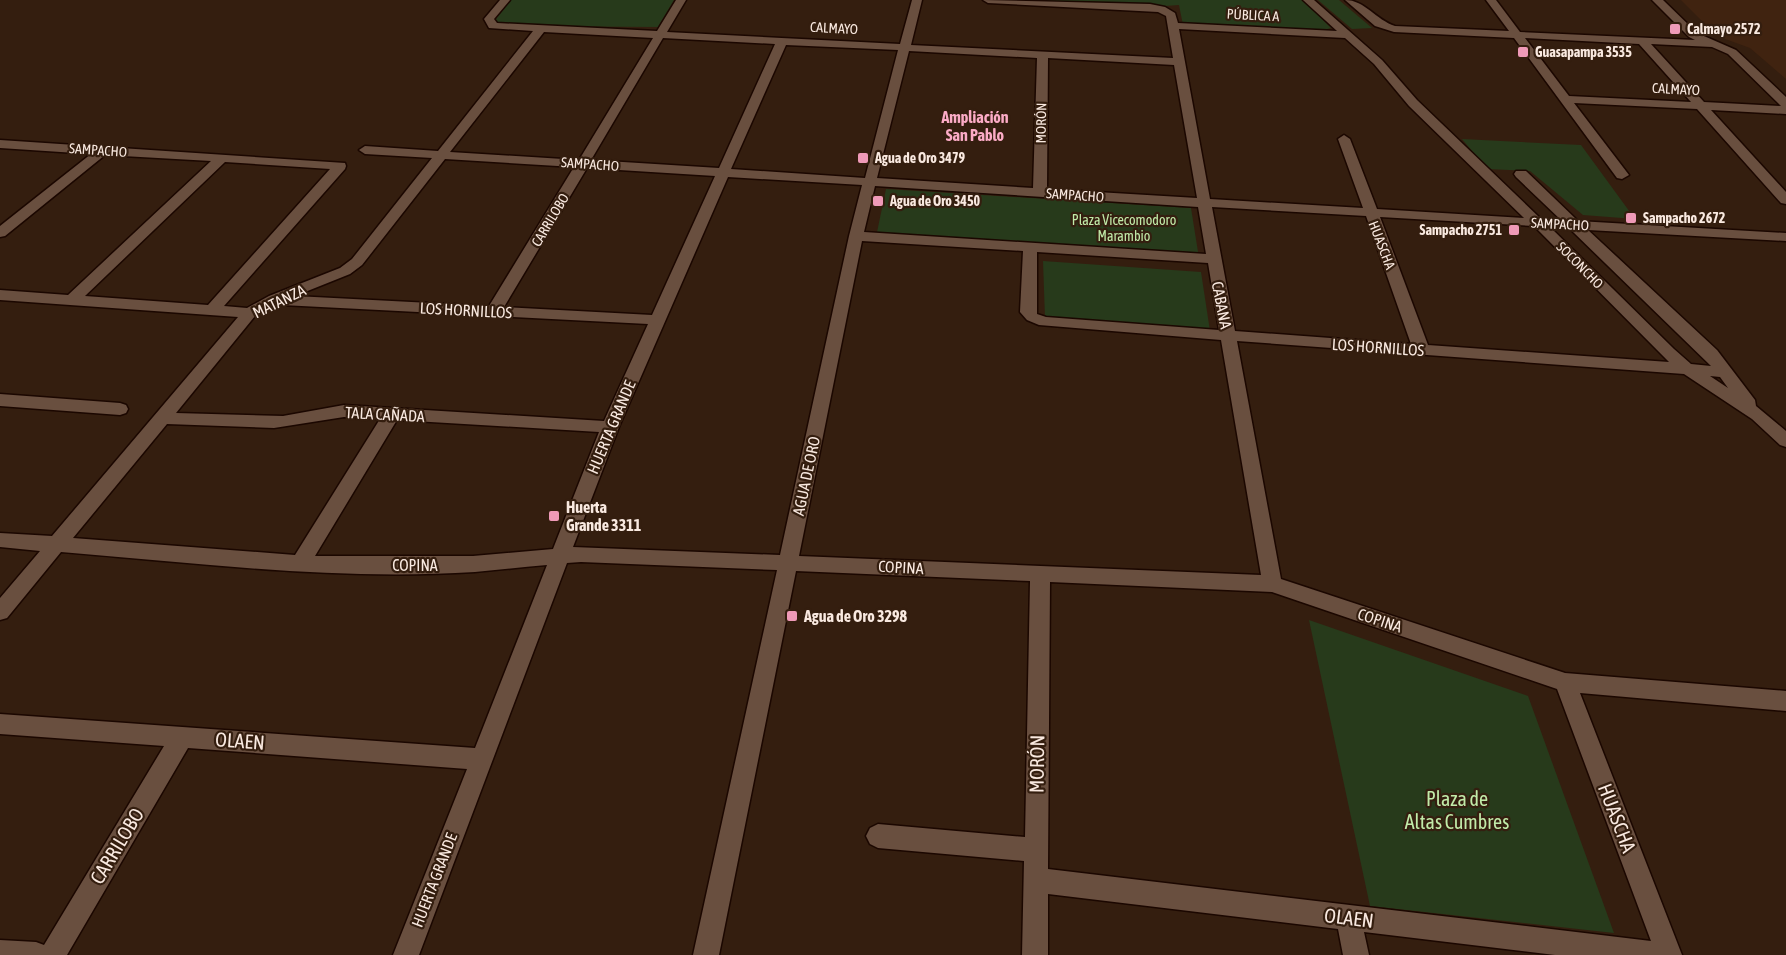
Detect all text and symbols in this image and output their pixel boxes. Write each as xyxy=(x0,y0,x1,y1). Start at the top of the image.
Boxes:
street label: PÚBLICA A xyxy=(1226,6,1280,24)
street label: CALMAYO xyxy=(810,19,858,37)
place label: Calmayo 2572 xyxy=(1687,21,1761,37)
marker: Calmayo 2572 xyxy=(1668,22,1682,36)
place label: Guasapampa 3535 xyxy=(1535,44,1632,60)
marker: Guasapampa 3535 xyxy=(1516,45,1530,59)
street label: CALMAYO xyxy=(1652,80,1700,98)
street label: MORÓN xyxy=(1033,102,1049,144)
district label: Ampliación San Pablo xyxy=(940,108,1009,144)
street label: SAMPACHO xyxy=(69,140,127,160)
place label: Agua de Oro 3479 xyxy=(874,150,966,166)
marker: Agua de Oro 3479 xyxy=(856,151,870,165)
street label: SAMPACHO xyxy=(561,154,619,174)
street label: SAMPACHO xyxy=(1046,185,1104,205)
street label: CARRILOBO xyxy=(528,191,572,249)
place label: Agua de Oro 3450 xyxy=(889,193,981,209)
marker: Agua de Oro 3450 xyxy=(871,194,885,208)
place label: Sampacho 2672 xyxy=(1643,210,1726,226)
marker: Sampacho 2672 xyxy=(1624,211,1638,225)
park label: Plaza Vicecomodoro Marambio xyxy=(1072,212,1176,244)
street label: SAMPACHO xyxy=(1531,214,1589,234)
street label: HUASCHA xyxy=(1365,219,1399,272)
place label: Sampacho 2751 xyxy=(1420,222,1502,238)
marker: Sampacho 2751 xyxy=(1507,223,1521,237)
street label: SOCONCHO xyxy=(1553,238,1607,292)
street label: MATANZA xyxy=(250,280,309,322)
street label: CABANA xyxy=(1209,280,1235,330)
street label: LOS HORNILLOS xyxy=(419,299,513,321)
street label: LOS HORNILLOS xyxy=(1331,335,1425,359)
street label: HUERTA GRANDE xyxy=(583,378,639,476)
street label: TALA CAÑADA xyxy=(345,403,425,425)
street label: AGUA DE ORO xyxy=(789,435,823,517)
place label: Huerta Grande 3311 xyxy=(566,498,642,534)
marker: Huerta Grande 3311 xyxy=(547,509,561,523)
street label: COPINA xyxy=(392,556,438,574)
street label: COPINA xyxy=(878,557,924,577)
street label: COPINA xyxy=(1356,604,1405,636)
place label: Agua de Oro 3298 xyxy=(803,607,907,625)
marker: Agua de Oro 3298 xyxy=(785,609,799,623)
street label: OLAEN xyxy=(215,727,266,754)
street label: MORÓN xyxy=(1024,735,1049,793)
street label: HUASCHA xyxy=(1594,780,1641,856)
park label: Plaza de Altas Cumbres xyxy=(1405,787,1509,833)
street label: CARRILOBO xyxy=(85,804,148,888)
street label: HUERTA GRANDE xyxy=(408,830,460,930)
street label: OLAEN xyxy=(1323,903,1375,932)

